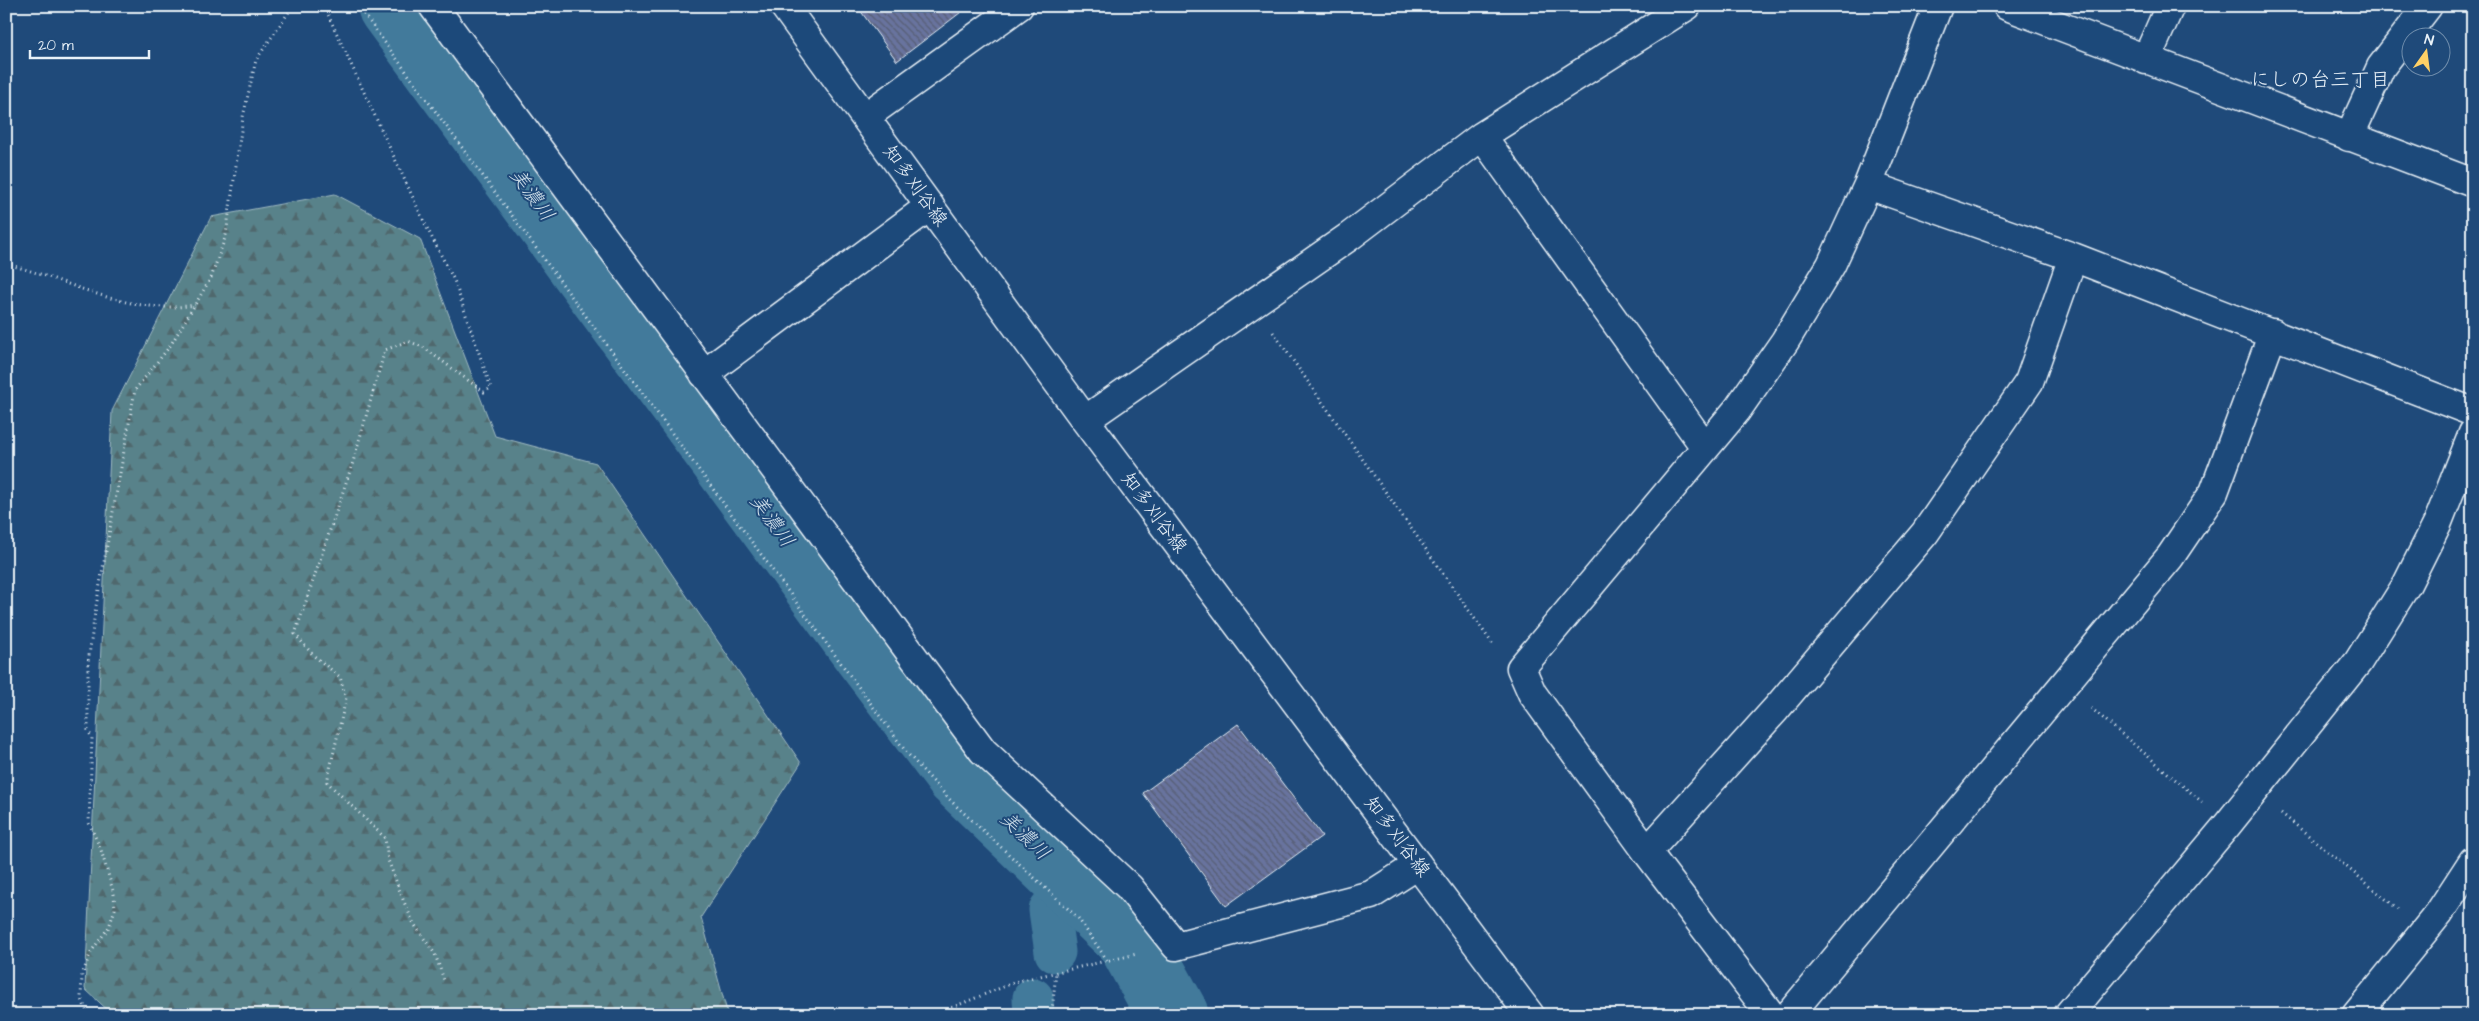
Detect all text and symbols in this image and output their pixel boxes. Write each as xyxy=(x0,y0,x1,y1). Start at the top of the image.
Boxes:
scale bar xyxy=(30,28,149,60)
north arrow xyxy=(2402,28,2452,78)
text: N xyxy=(2422,30,2436,51)
text: 20 m xyxy=(38,35,74,56)
district label: にしの台三丁目 xyxy=(2250,66,2390,94)
street label: 知多刈谷線 xyxy=(876,140,954,232)
water label: 美濃川 xyxy=(503,163,561,227)
street label: 知多刈谷線 xyxy=(1115,467,1193,559)
water label: 美濃川 xyxy=(743,489,801,553)
street label: 知多刈谷線 xyxy=(1358,791,1436,883)
water label: 美濃川 xyxy=(994,805,1056,867)

